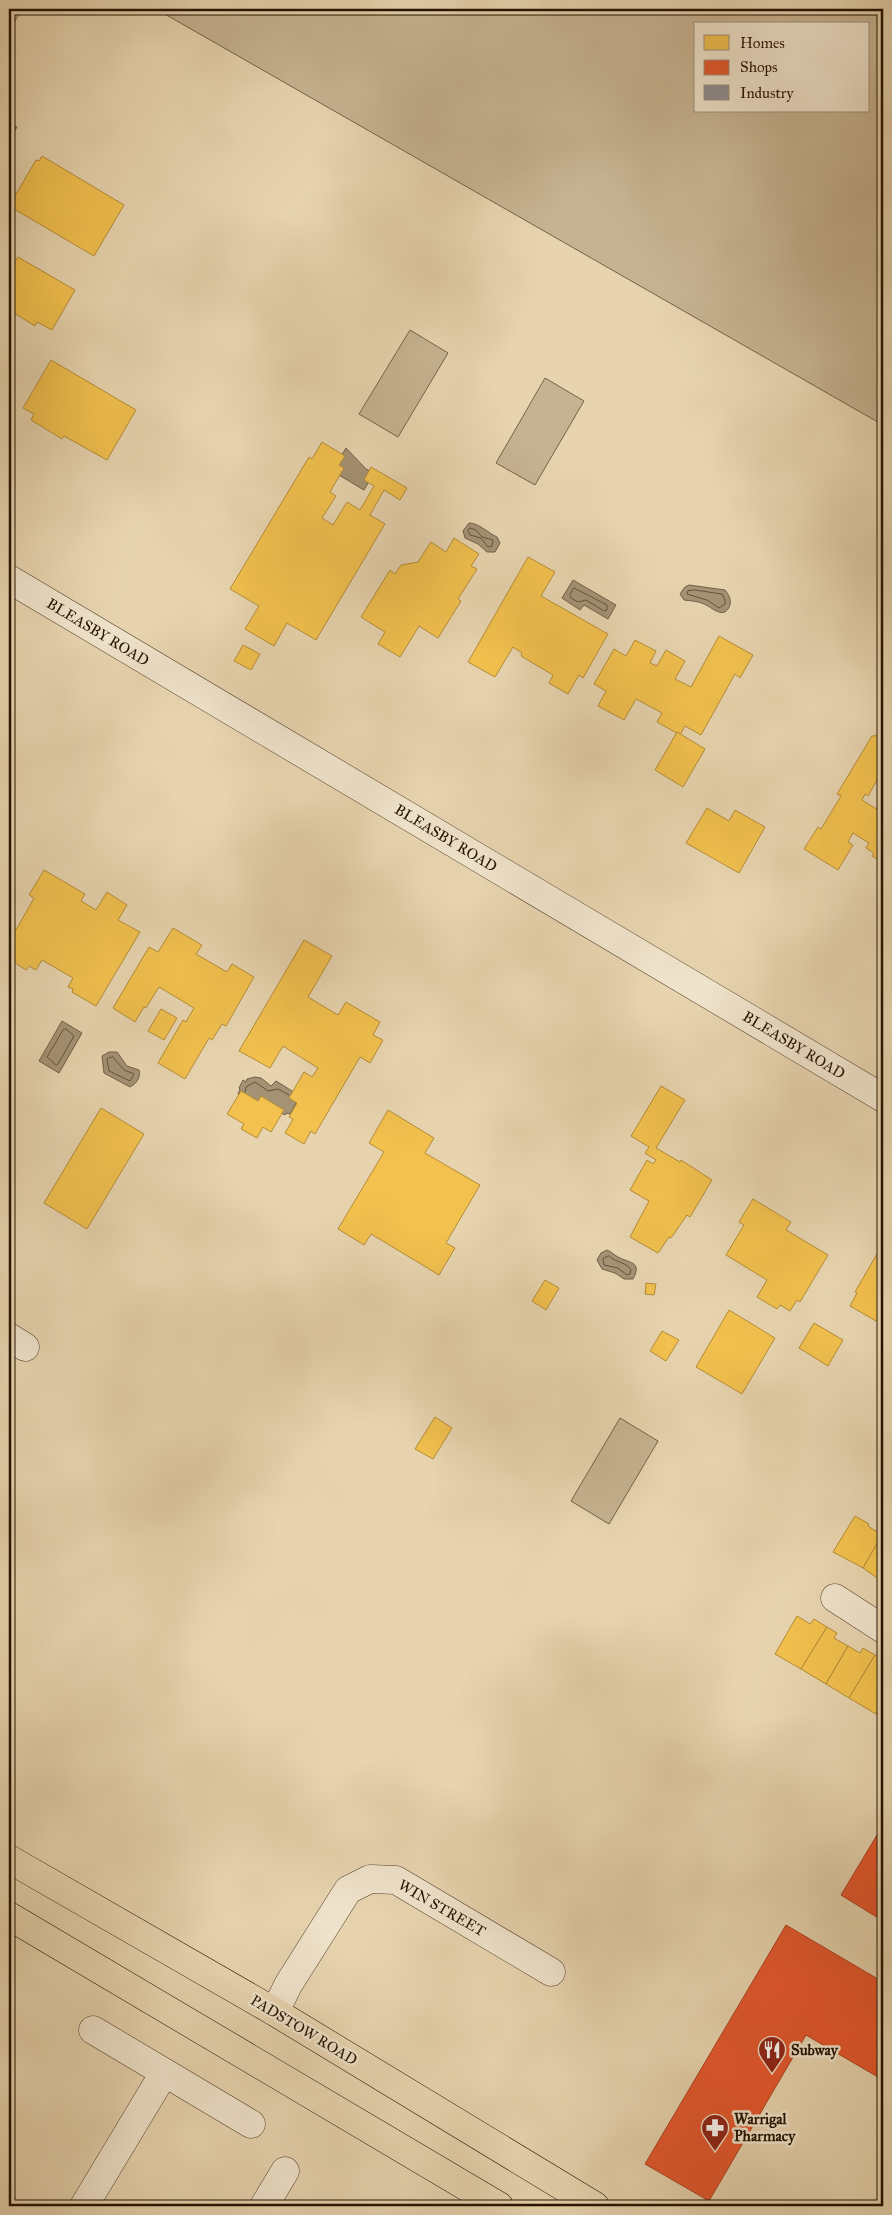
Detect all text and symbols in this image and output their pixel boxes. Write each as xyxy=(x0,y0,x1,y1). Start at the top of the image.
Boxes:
legend xyxy=(694,22,870,112)
text: Homes xyxy=(740,34,785,52)
text: Shops xyxy=(740,58,778,76)
text: Industry xyxy=(740,84,794,102)
street label: BLEASBY ROAD xyxy=(44,594,153,670)
street label: BLEASBY ROAD xyxy=(392,800,501,876)
street label: BLEASBY ROAD xyxy=(740,1007,849,1083)
street label: WIN STREET xyxy=(395,1876,489,1940)
street label: PADSTOW ROAD xyxy=(247,1991,361,2069)
restaurant icon: Subway xyxy=(757,2035,787,2074)
place label: Subway xyxy=(791,2041,839,2060)
place label: Warrigal Pharmacy xyxy=(734,2110,796,2146)
pharmacy icon: Warrigal Pharmacy xyxy=(700,2113,730,2152)

